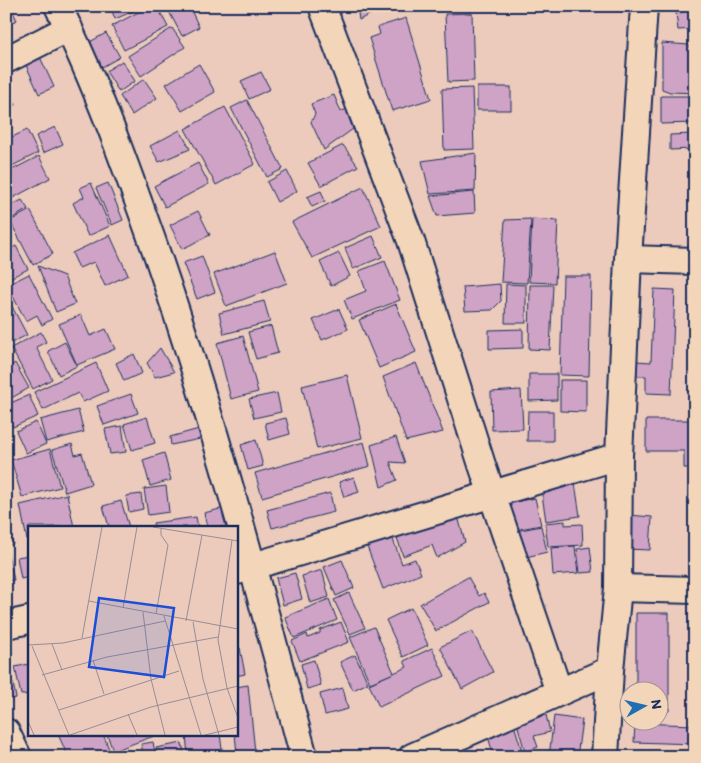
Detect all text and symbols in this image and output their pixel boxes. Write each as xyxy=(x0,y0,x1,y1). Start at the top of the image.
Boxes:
inset map xyxy=(28,526,238,736)
north arrow xyxy=(618,680,668,730)
text: N xyxy=(647,698,665,710)

